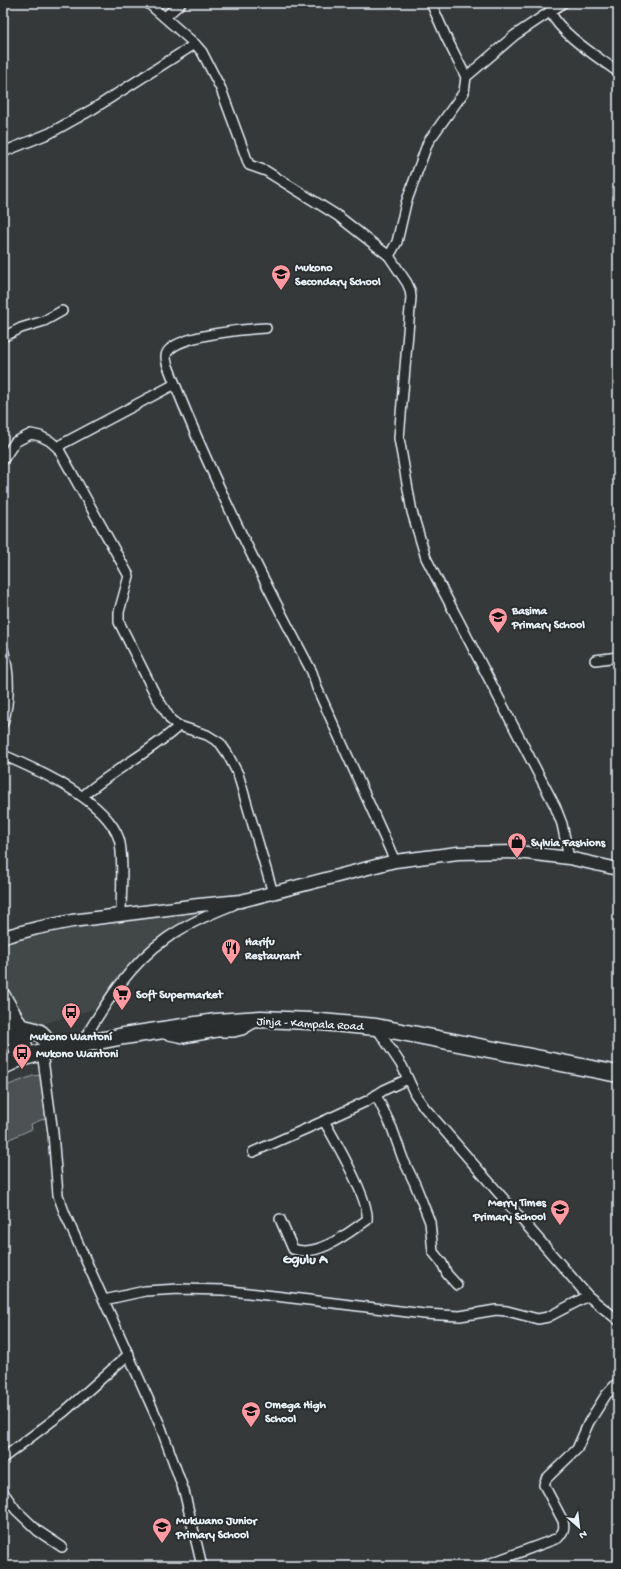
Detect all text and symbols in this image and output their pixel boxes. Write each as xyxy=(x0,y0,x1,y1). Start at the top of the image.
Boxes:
place label: Mukono Secondary School xyxy=(295,262,381,290)
school or university icon: Mukono Secondary School xyxy=(270,263,292,291)
place label: Basima Primary School xyxy=(511,605,585,633)
school or university icon: Basima Primary School xyxy=(487,606,509,634)
shop icon: Sylvia Fashions xyxy=(506,831,528,859)
place label: Sylvia Fashions xyxy=(531,837,606,851)
place label: Harifu Restaurant xyxy=(244,936,302,964)
restaurant icon: Harifu Restaurant xyxy=(220,937,242,965)
supermarket icon: Soft Supermarket xyxy=(111,983,133,1011)
place label: Soft Supermarket xyxy=(136,989,224,1003)
bus stop icon: Mukono Wantoní xyxy=(60,1001,82,1029)
street label: Jinja - Kampala Road xyxy=(256,1015,365,1035)
place label: Mukono Wantoní xyxy=(30,1031,114,1045)
bus stop icon: Mukono Wantoni xyxy=(11,1042,33,1070)
place label: Mukono Wantoni xyxy=(36,1048,119,1062)
place label: Merry Times Primary School xyxy=(472,1197,547,1225)
school or university icon: Merry Times Primary School xyxy=(549,1198,571,1226)
district label: Ggulu A xyxy=(283,1252,329,1269)
place label: Omega High School xyxy=(265,1399,327,1427)
school or university icon: Omega High School xyxy=(240,1400,262,1428)
north arrow xyxy=(559,1507,599,1547)
place label: Mukwano Junior Primary School xyxy=(175,1515,259,1543)
school or university icon: Mukwano Junior Primary School xyxy=(151,1516,173,1544)
text: N xyxy=(577,1527,589,1541)

